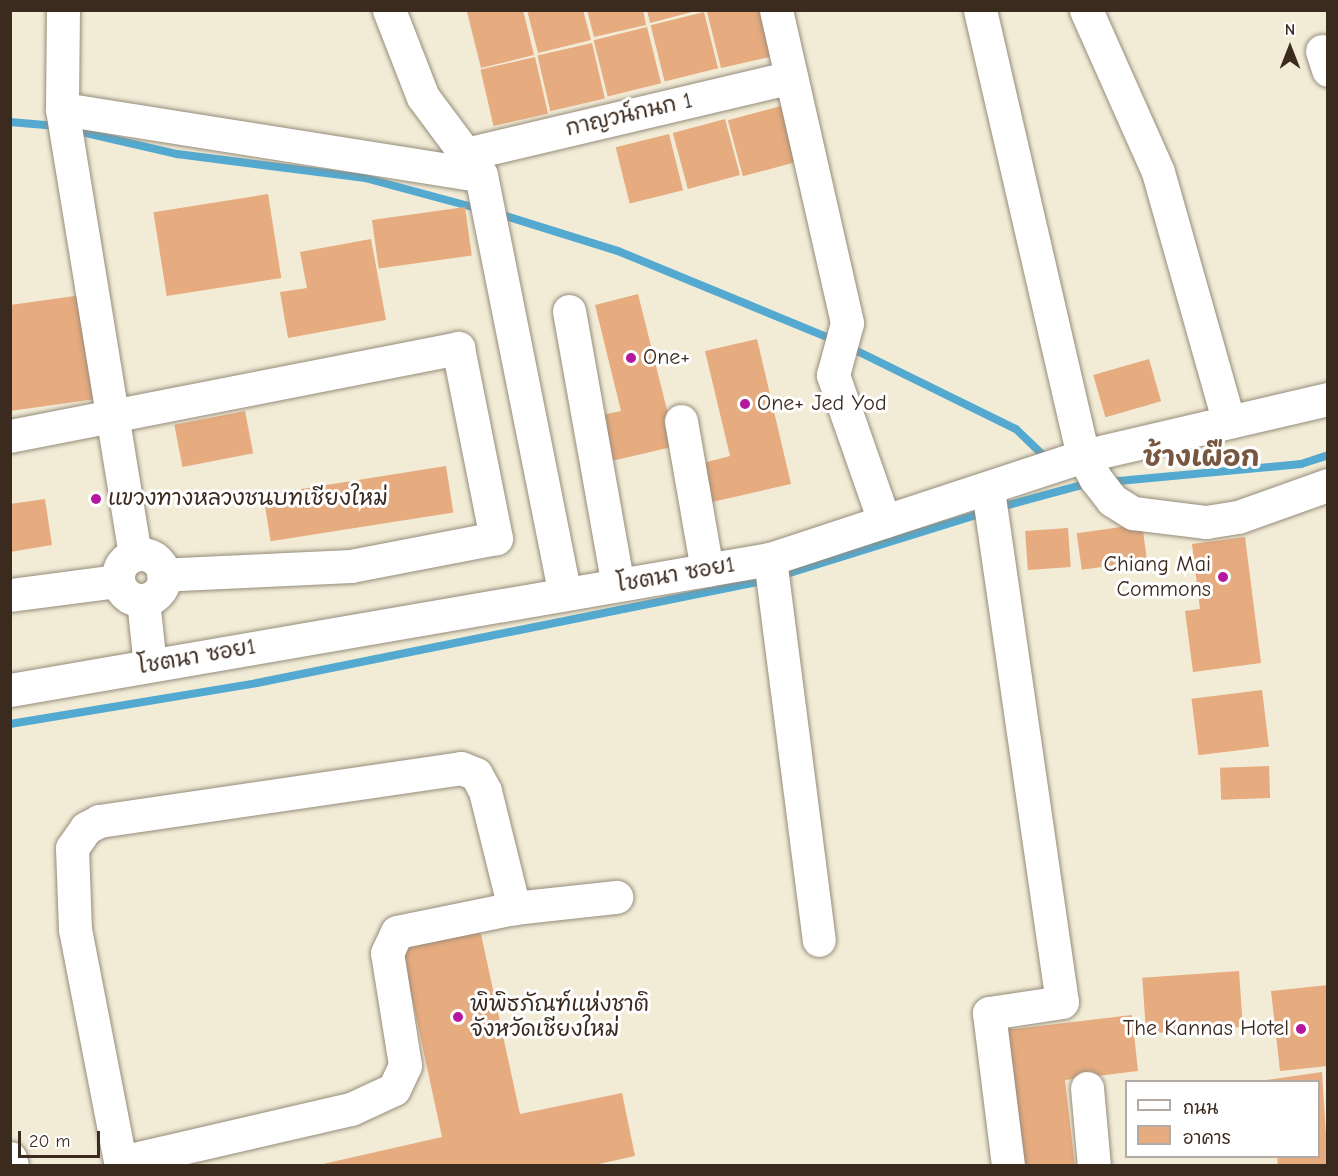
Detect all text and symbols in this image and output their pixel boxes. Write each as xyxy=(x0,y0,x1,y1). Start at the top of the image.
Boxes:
north arrow xyxy=(1260,18,1320,78)
text: N xyxy=(1285,21,1295,39)
street label: กาญวน์กนก 1 xyxy=(563,88,695,142)
place label: One+ xyxy=(643,345,690,371)
marker: One+ xyxy=(624,351,638,365)
place label: One+ Jed Yod xyxy=(757,391,887,417)
marker: One+ Jed Yod xyxy=(738,397,752,411)
district label: ช้างเผือก xyxy=(1143,440,1259,474)
place label: แขวงทางหลวงชนบทเชียงใหม่ xyxy=(108,486,388,512)
marker: แขวงทางหลวงชนบทเชียงใหม่ xyxy=(89,492,103,506)
place label: Chiang Mai Commons xyxy=(1103,551,1211,602)
street label: โชตนา ซอย1 xyxy=(615,552,737,598)
marker: Chiang Mai Commons xyxy=(1216,570,1230,584)
street label: โชตนา ซอย1 xyxy=(136,634,258,680)
place label: พิพิธภัณฑ์แห่งชาติ จังหวัดเชียงใหม่ xyxy=(470,991,649,1042)
marker: พิพิธภัณฑ์แห่งชาติ จังหวัดเชียงใหม่ xyxy=(451,1010,465,1024)
place label: The Kannas Hotel xyxy=(1123,1016,1289,1042)
marker: The Kannas Hotel xyxy=(1294,1022,1308,1036)
legend xyxy=(1125,1080,1320,1158)
text: ถนน xyxy=(1183,1098,1218,1119)
scale bar xyxy=(21,1119,104,1157)
text: อาคาร xyxy=(1183,1128,1231,1149)
text: 20 m xyxy=(29,1131,70,1152)

